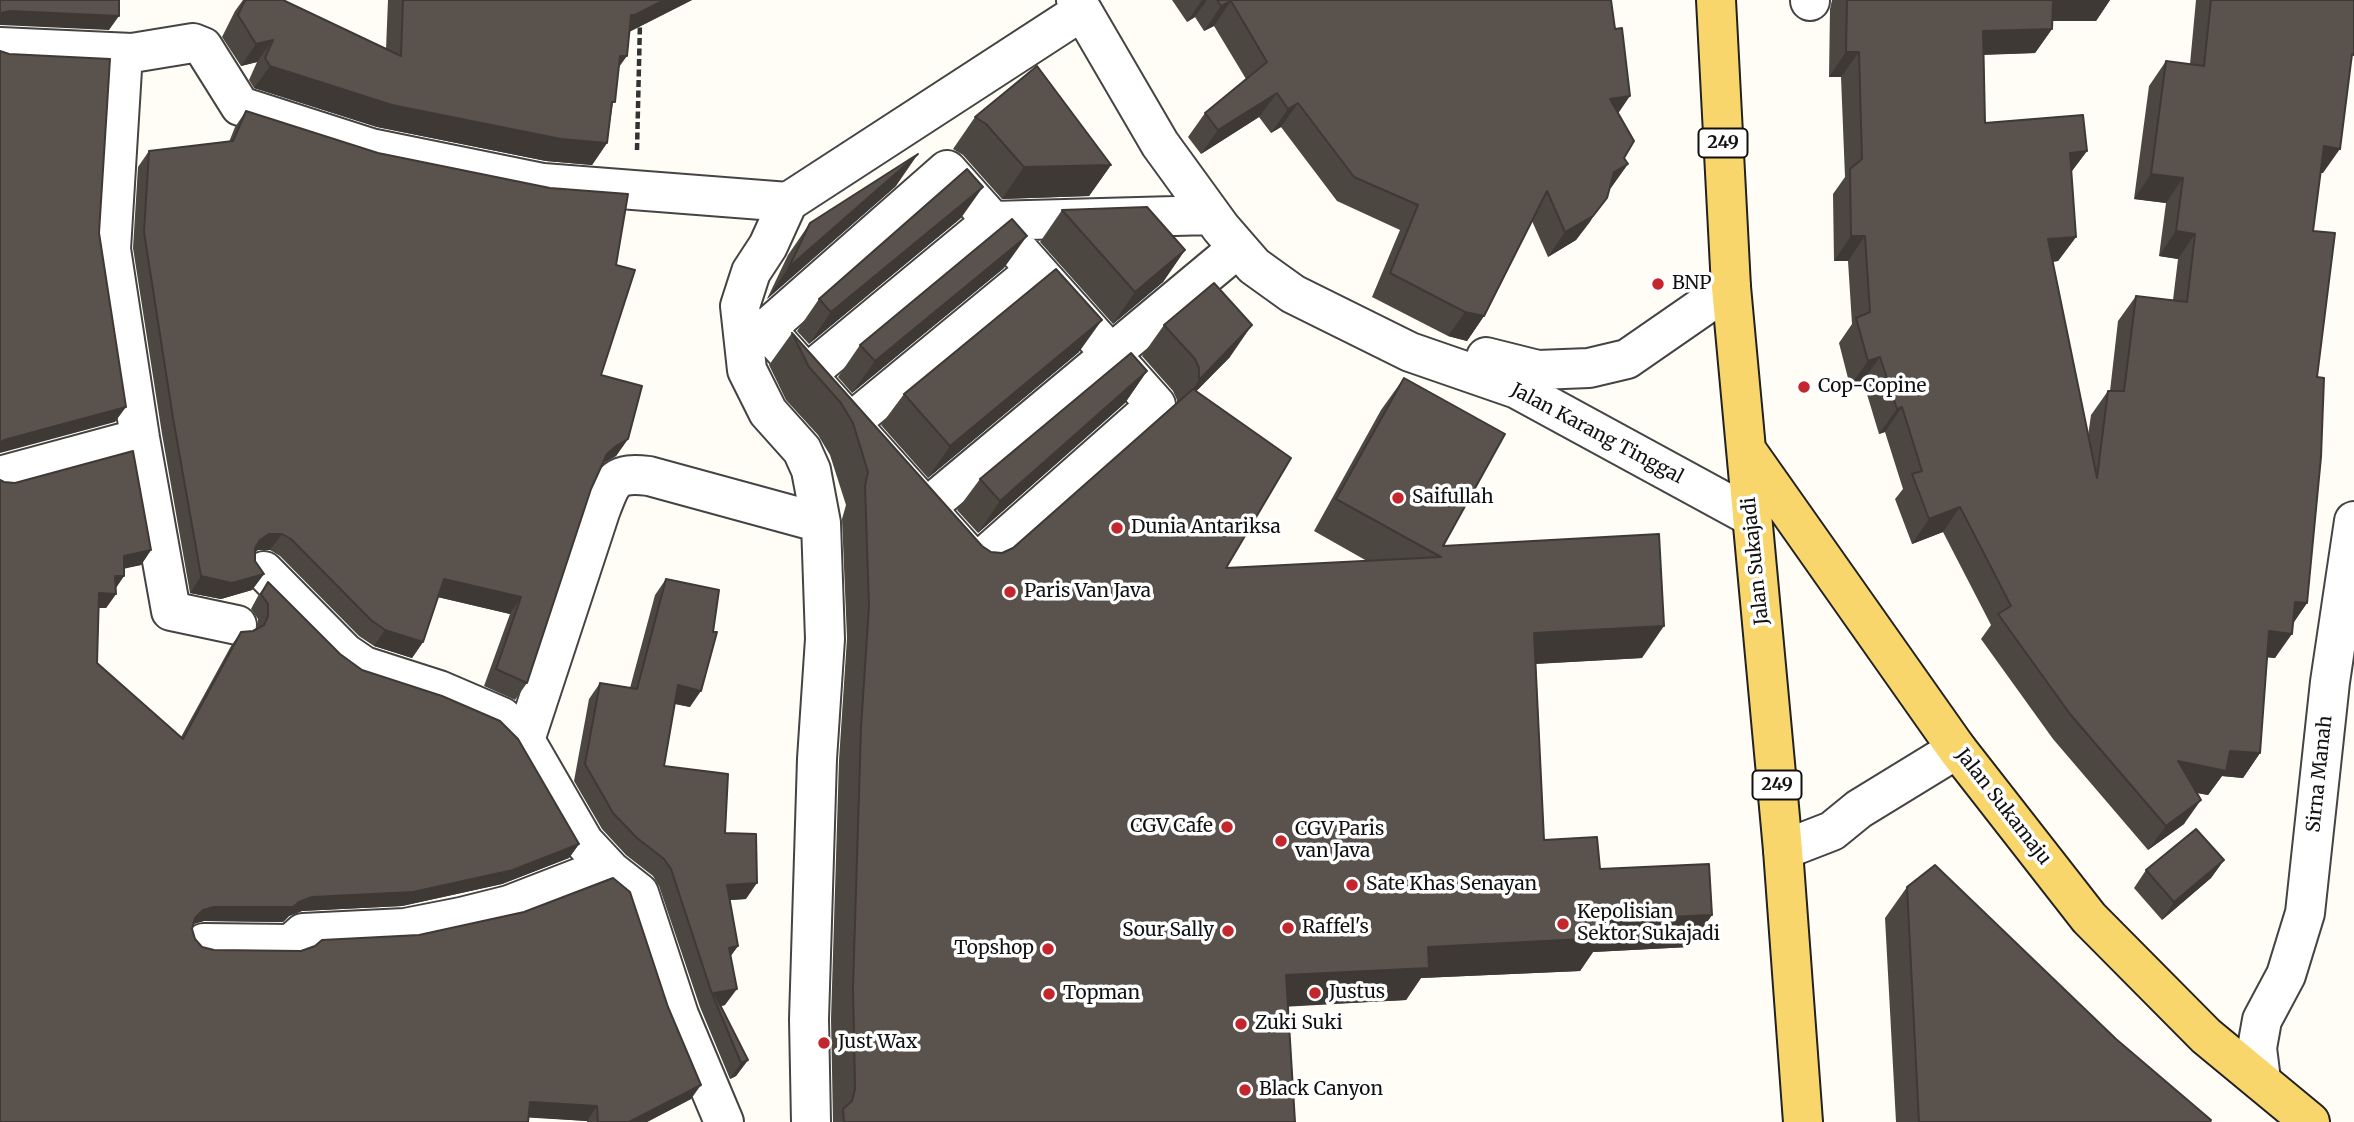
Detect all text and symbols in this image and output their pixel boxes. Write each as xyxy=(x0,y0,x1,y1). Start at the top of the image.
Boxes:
road number: 249 xyxy=(1698,128,1748,158)
place label: BNP xyxy=(1672,273,1712,295)
marker: BNP xyxy=(1650,276,1666,292)
place label: Cop-Copine xyxy=(1818,376,1926,398)
street label: Jalan Karang Tinggal xyxy=(1507,379,1687,489)
marker: Cop-Copine xyxy=(1796,379,1812,395)
place label: Saifullah xyxy=(1412,487,1493,509)
marker: Saifullah xyxy=(1390,490,1406,506)
street label: Jalan Sukajadi xyxy=(1738,496,1774,626)
place label: Dunia Antariksa xyxy=(1131,517,1281,539)
marker: Dunia Antariksa xyxy=(1109,520,1125,536)
place label: Paris Van Java xyxy=(1024,581,1151,603)
marker: Paris Van Java xyxy=(1002,584,1018,600)
street label: Sirna Manah xyxy=(2303,714,2337,834)
street label: Jalan Sukamaju xyxy=(1951,744,2055,870)
road number: 249 xyxy=(1752,770,1802,800)
place label: CGV Cafe xyxy=(1130,816,1213,838)
marker: CGV Cafe xyxy=(1219,819,1235,835)
place label: CGV Paris van Java xyxy=(1295,819,1384,863)
marker: CGV Paris van Java xyxy=(1273,833,1289,849)
place label: Sate Khas Senayan xyxy=(1366,874,1537,896)
marker: Sate Khas Senayan xyxy=(1344,877,1360,893)
place label: Kepolisian Sektor Sukajadi xyxy=(1577,902,1720,946)
marker: Kepolisian Sektor Sukajadi xyxy=(1555,916,1571,932)
place label: Raffel's xyxy=(1302,917,1369,939)
place label: Sour Sally xyxy=(1122,920,1214,942)
marker: Raffel's xyxy=(1280,920,1296,936)
marker: Sour Sally xyxy=(1220,923,1236,939)
place label: Topshop xyxy=(954,938,1034,960)
marker: Topshop xyxy=(1040,941,1056,957)
place label: Justus xyxy=(1329,982,1385,1004)
place label: Topman xyxy=(1063,983,1140,1005)
marker: Justus xyxy=(1307,985,1323,1001)
marker: Topman xyxy=(1041,986,1057,1002)
place label: Zuki Suki xyxy=(1255,1013,1343,1035)
marker: Zuki Suki xyxy=(1233,1016,1249,1032)
place label: Just Wax xyxy=(838,1032,917,1054)
marker: Just Wax xyxy=(816,1035,832,1051)
place label: Black Canyon xyxy=(1259,1079,1383,1101)
marker: Black Canyon xyxy=(1237,1082,1253,1098)

